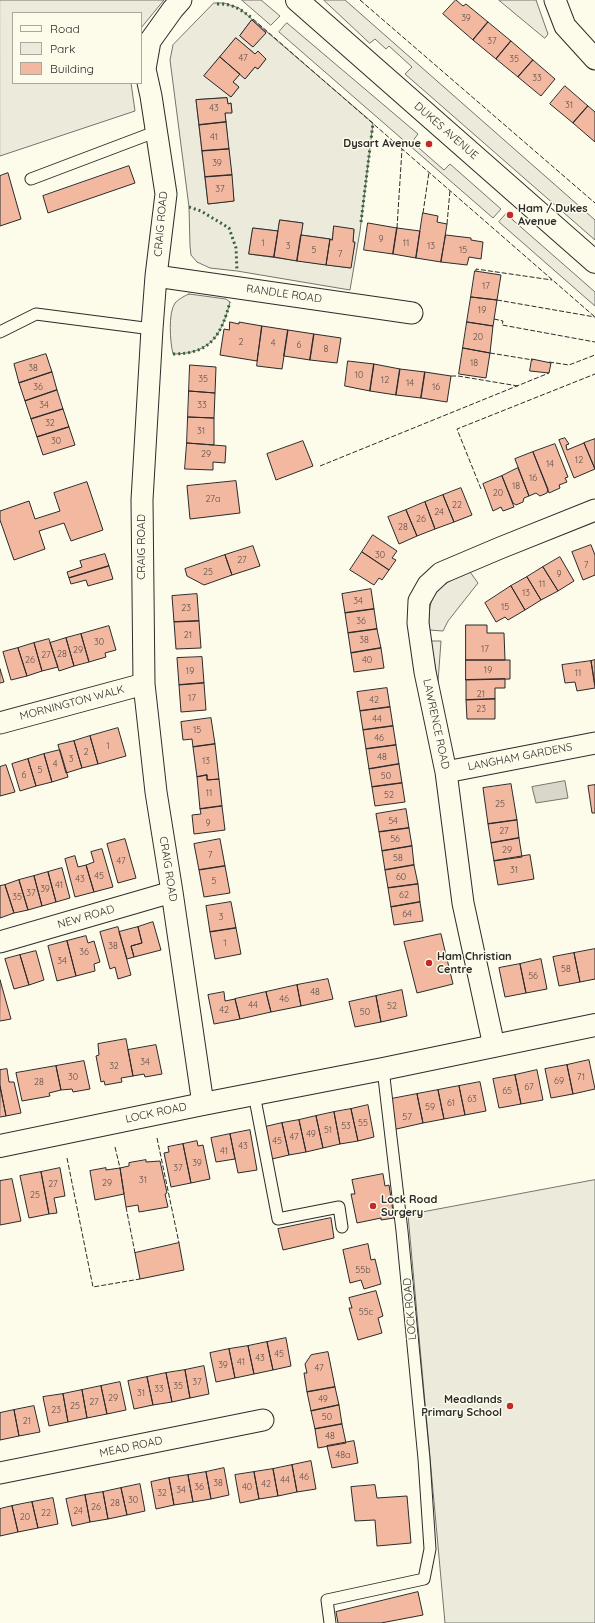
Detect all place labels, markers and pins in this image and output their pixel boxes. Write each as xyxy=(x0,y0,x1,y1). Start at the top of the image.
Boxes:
place label: Dysart Avenue xyxy=(343,137,421,151)
marker: Dysart Avenue xyxy=(424,139,434,149)
place label: Ham / Dukes Avenue xyxy=(518,202,587,228)
marker: Ham / Dukes Avenue xyxy=(505,210,515,220)
place label: Ham Christian Centre xyxy=(437,950,512,976)
marker: Ham Christian Centre xyxy=(424,958,434,968)
place label: Lock Road Surgery xyxy=(381,1193,437,1219)
marker: Lock Road Surgery xyxy=(368,1201,378,1211)
place label: Meadlands Primary School xyxy=(421,1393,502,1419)
marker: Meadlands Primary School xyxy=(505,1401,515,1411)

